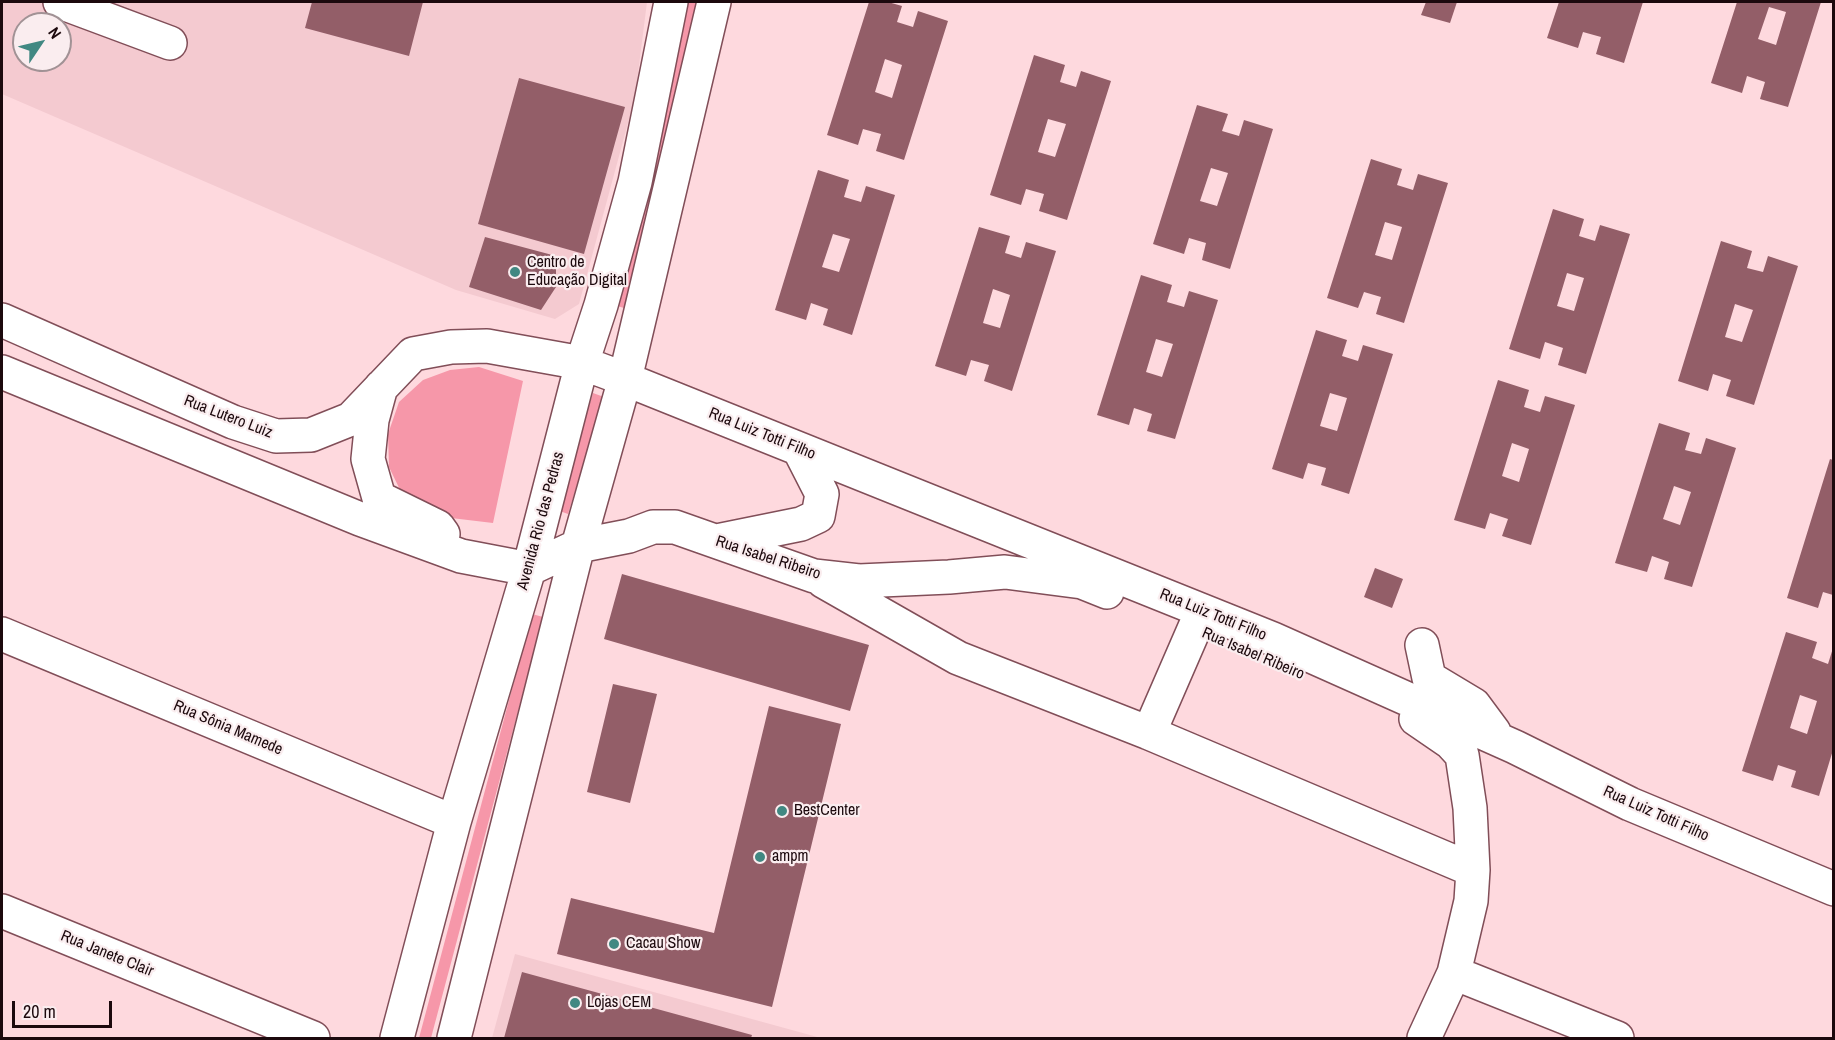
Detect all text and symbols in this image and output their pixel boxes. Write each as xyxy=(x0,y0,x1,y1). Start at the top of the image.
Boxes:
north arrow xyxy=(12,12,72,72)
text: N xyxy=(43,23,67,43)
place label: Centro de Educação Digital xyxy=(527,253,627,291)
marker: Centro de Educação Digital xyxy=(508,265,522,279)
street label: Rua Lutero Luiz xyxy=(181,391,275,443)
street label: Rua Luiz Totti Filho xyxy=(706,404,818,464)
street label: Avenida Rio das Pedras xyxy=(513,450,569,592)
street label: Rua Isabel Ribeiro xyxy=(713,532,823,584)
street label: Rua Luiz Totti Filho xyxy=(1157,585,1269,645)
street label: Rua Isabel Ribeiro xyxy=(1199,624,1307,684)
street label: Rua Sônia Mamede xyxy=(171,696,285,760)
street label: Rua Luiz Totti Filho xyxy=(1600,782,1712,846)
place label: BestCenter xyxy=(794,801,860,821)
marker: BestCenter xyxy=(775,804,789,818)
place label: ampm xyxy=(772,847,808,867)
marker: ampm xyxy=(753,850,767,864)
street label: Rua Janete Clair xyxy=(58,927,156,981)
place label: Cacau Show xyxy=(626,934,700,954)
marker: Cacau Show xyxy=(607,937,621,951)
scale bar xyxy=(15,989,116,1027)
place label: Lojas CEM xyxy=(587,993,651,1013)
marker: Lojas CEM xyxy=(568,996,582,1010)
text: 20 m xyxy=(23,999,56,1024)

